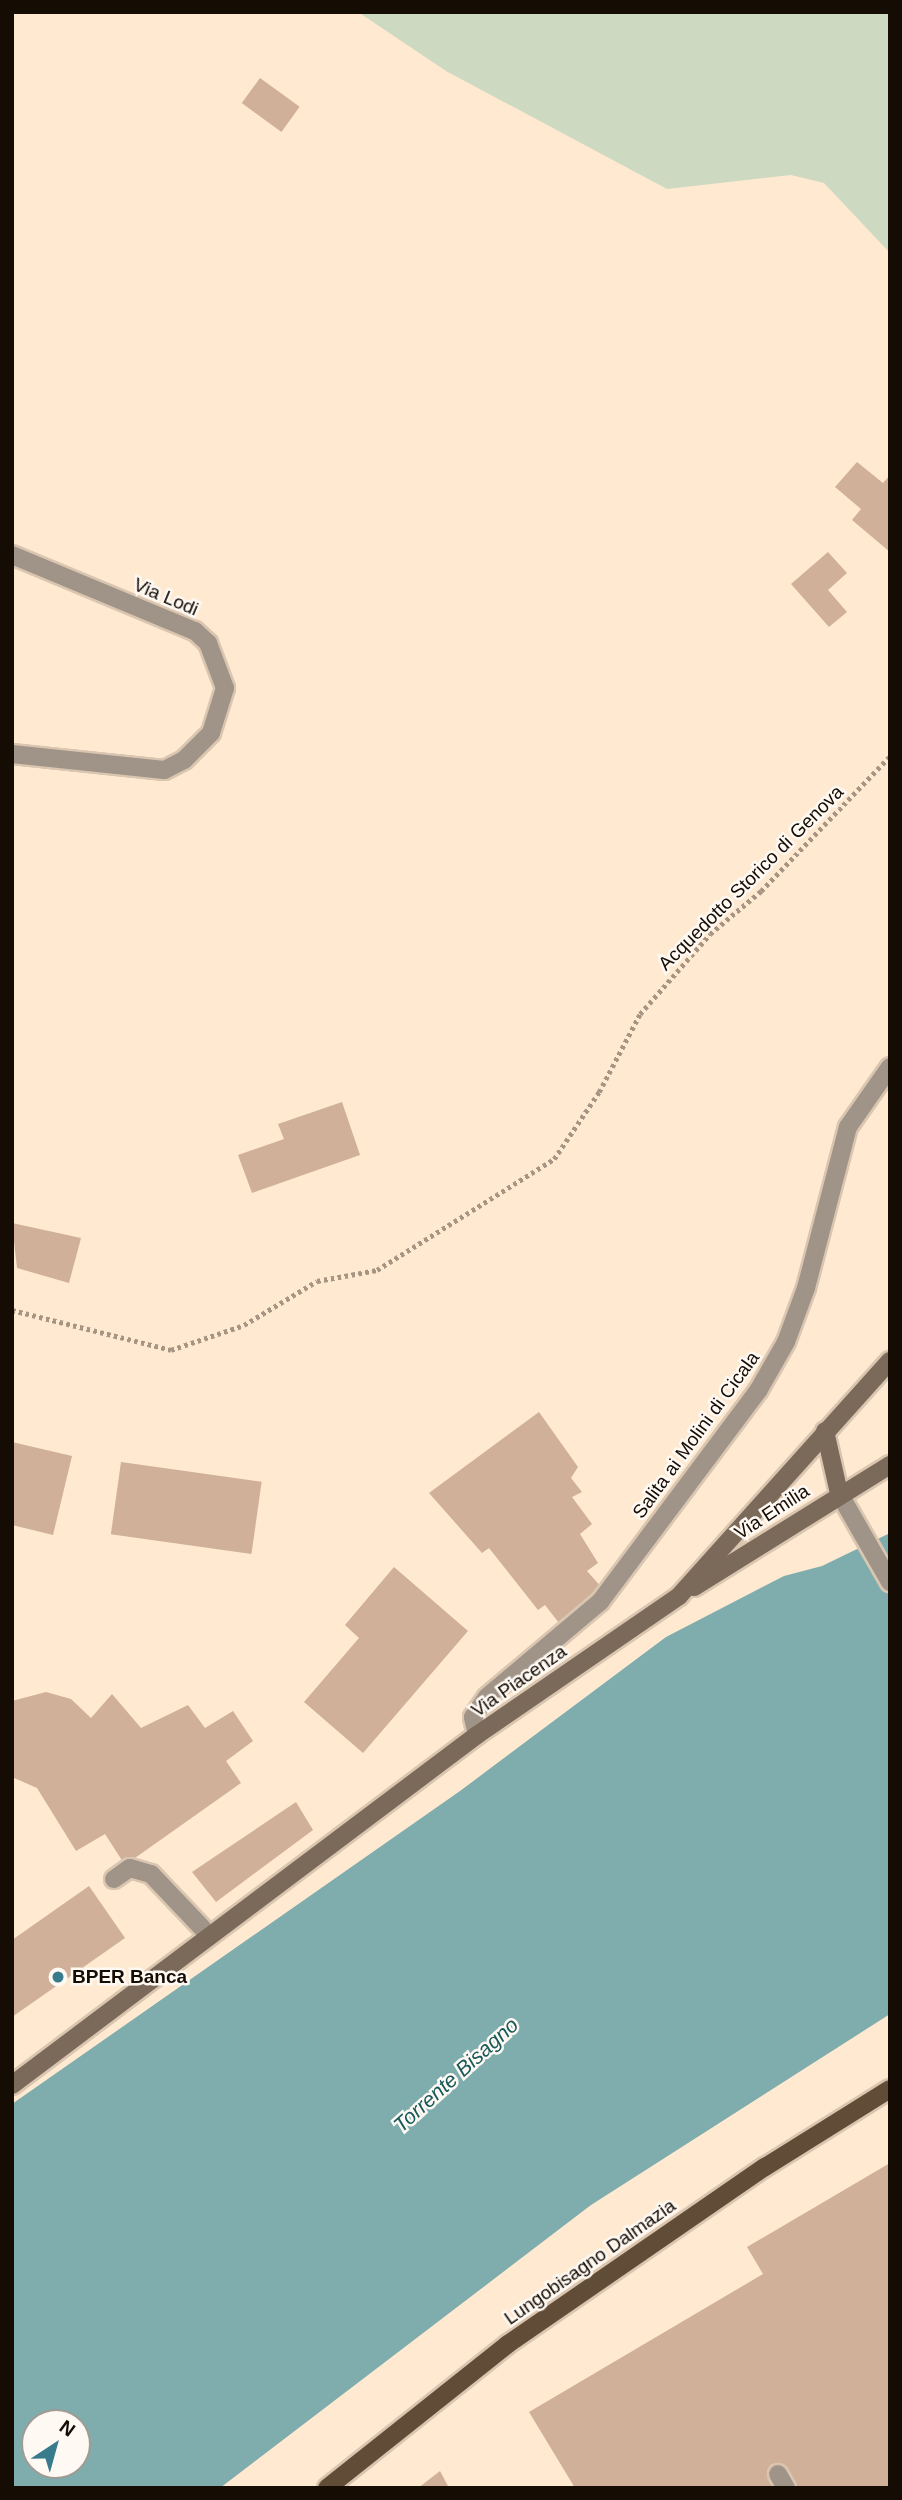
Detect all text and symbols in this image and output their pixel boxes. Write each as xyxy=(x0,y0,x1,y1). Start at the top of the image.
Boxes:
street label: Via Lodi xyxy=(130,573,202,621)
street label: Acquedotto Storico di Genova xyxy=(654,781,848,975)
street label: Salita ai Molini di Cicala xyxy=(628,1347,764,1523)
street label: Via Emilia xyxy=(731,1480,813,1544)
street label: Via Piacenza xyxy=(467,1640,571,1722)
place label: BPER Banca xyxy=(72,1966,187,1988)
marker: BPER Banca xyxy=(50,1969,66,1985)
water label: Torrente Bisagno xyxy=(388,2012,524,2138)
street label: Lungobisagno Dalmazia xyxy=(500,2194,680,2330)
north arrow xyxy=(21,2409,91,2479)
text: N xyxy=(56,2416,79,2441)

